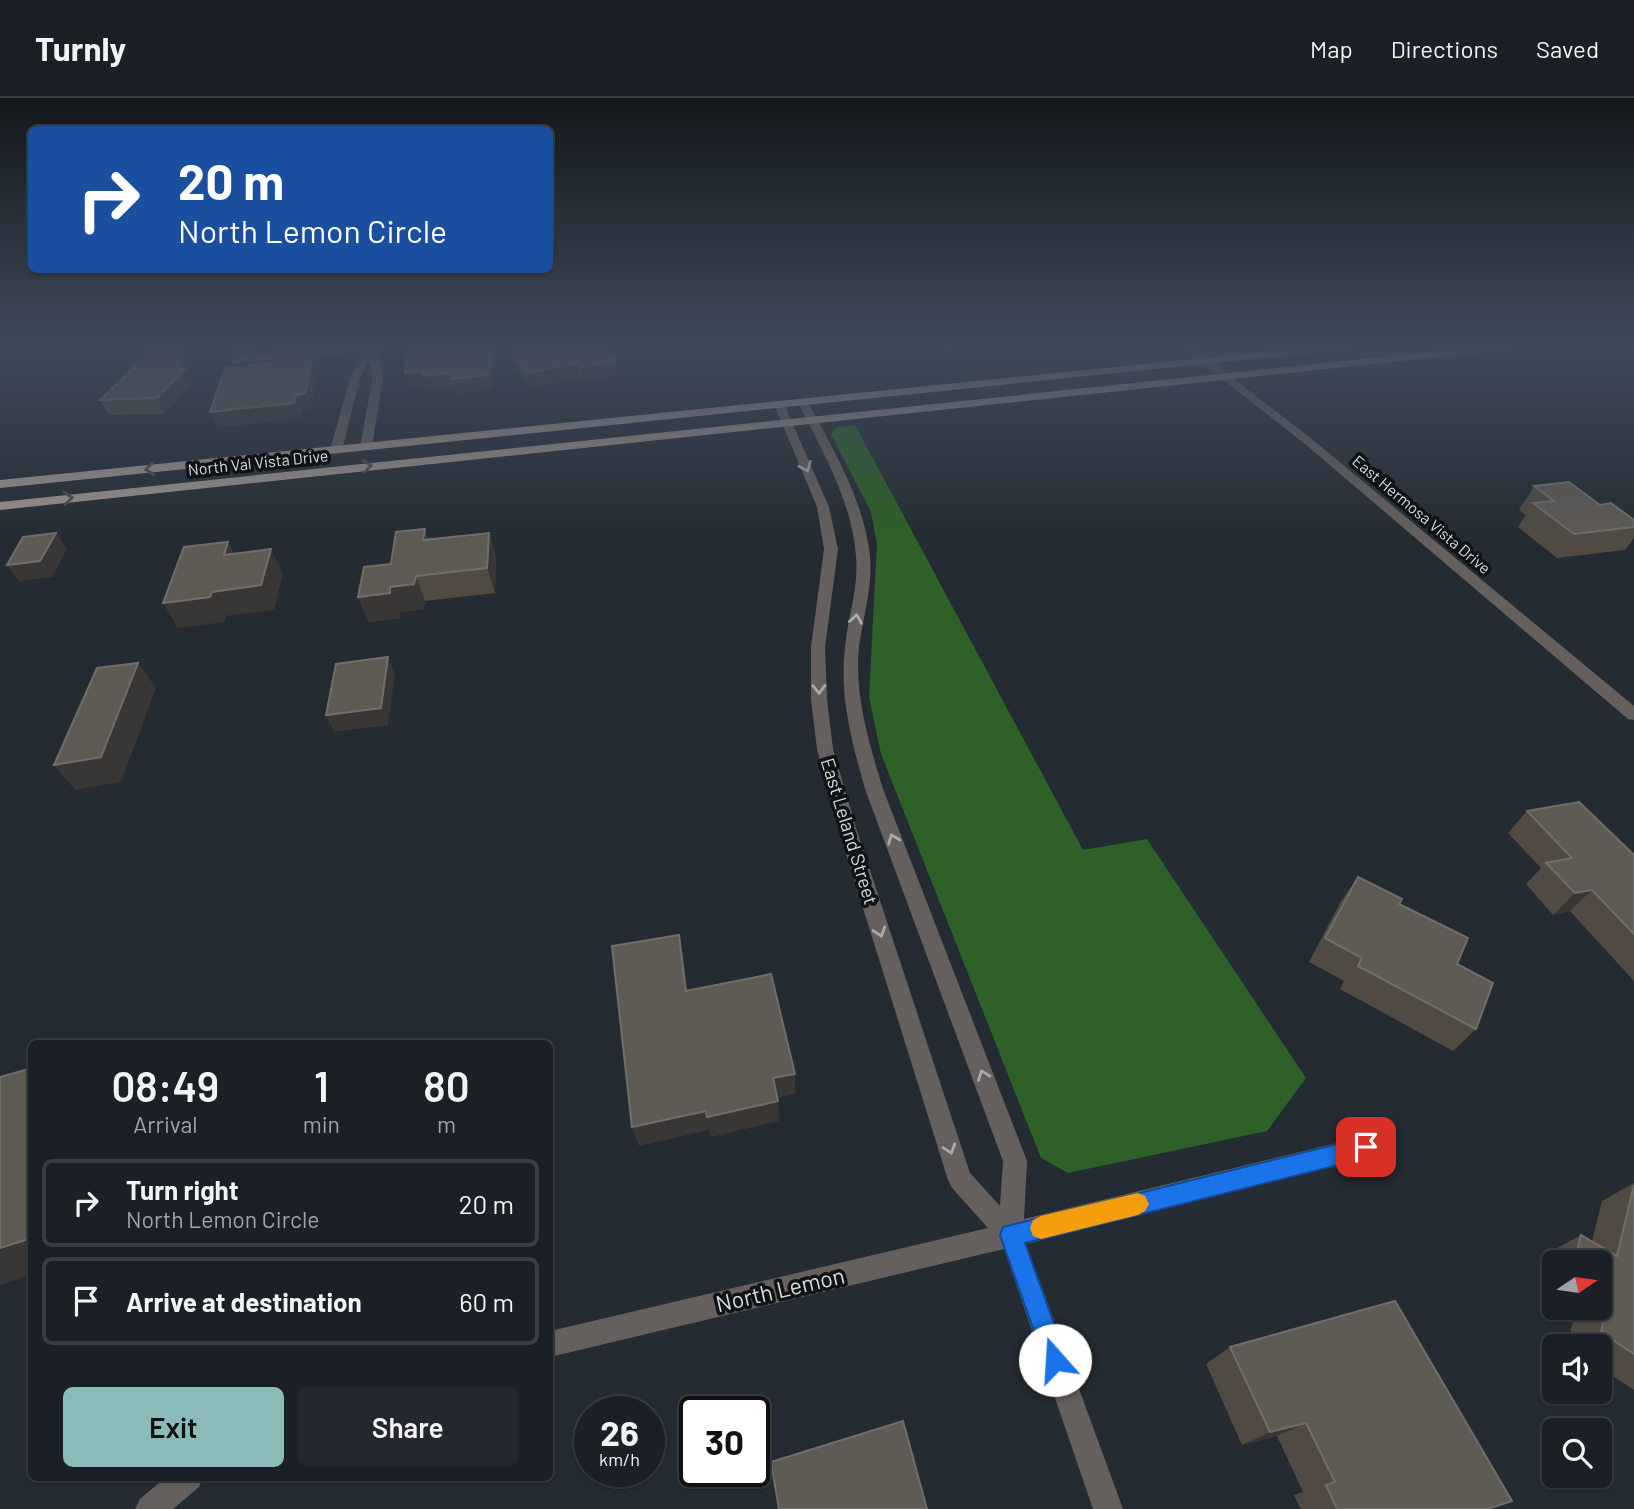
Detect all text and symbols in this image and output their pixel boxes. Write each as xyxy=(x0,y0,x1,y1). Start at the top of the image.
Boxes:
text: Turnly xyxy=(35,28,126,68)
text: Map xyxy=(1310,34,1353,63)
text: Directions xyxy=(1391,34,1498,63)
text: Saved xyxy=(1536,34,1599,63)
text: 20 m xyxy=(178,151,284,210)
icon: right xyxy=(63,154,154,245)
text: North Lemon Circle xyxy=(178,211,447,249)
street label: North Val Vista Drive xyxy=(187,445,329,479)
street label: East Hermosa Vista Drive xyxy=(1349,451,1495,577)
one-way arrow xyxy=(362,459,373,474)
one-way arrow xyxy=(797,460,811,472)
one-way arrow xyxy=(144,461,155,476)
one-way arrow xyxy=(62,491,74,506)
one-way arrow xyxy=(849,613,864,625)
one-way arrow xyxy=(811,684,826,695)
street label: East Leland Street xyxy=(817,755,883,907)
one-way arrow xyxy=(888,834,902,846)
one-way arrow xyxy=(872,926,887,938)
text: 08:49 xyxy=(111,1060,219,1110)
text: 1 xyxy=(314,1060,329,1110)
text: 80 xyxy=(423,1060,470,1110)
one-way arrow xyxy=(977,1070,991,1082)
text: Arrival xyxy=(133,1110,197,1138)
text: min xyxy=(303,1110,340,1138)
text: m xyxy=(437,1110,456,1138)
pin xyxy=(1336,1117,1396,1177)
icon: arrive xyxy=(1347,1128,1385,1166)
one-way arrow xyxy=(941,1143,956,1155)
text: Turn right xyxy=(126,1174,239,1205)
icon: right xyxy=(67,1184,105,1222)
text: 20 m xyxy=(459,1188,514,1219)
text: North Lemon Circle xyxy=(126,1205,319,1233)
north arrow xyxy=(1542,1250,1612,1320)
map controls xyxy=(1542,1250,1612,1488)
street label: North Lemon xyxy=(713,1261,847,1317)
icon: arrive xyxy=(67,1282,105,1320)
text: Arrive at destination xyxy=(126,1286,362,1317)
text: 60 m xyxy=(459,1286,514,1317)
position arrow xyxy=(1018,1323,1092,1397)
button: sound xyxy=(1542,1334,1612,1404)
button: Exit xyxy=(63,1387,284,1467)
button: Share xyxy=(298,1387,518,1467)
speed limit sign: 30 xyxy=(679,1396,770,1487)
text: 26 xyxy=(600,1411,639,1453)
button: search xyxy=(1542,1418,1612,1488)
text: km/h xyxy=(599,1448,640,1470)

